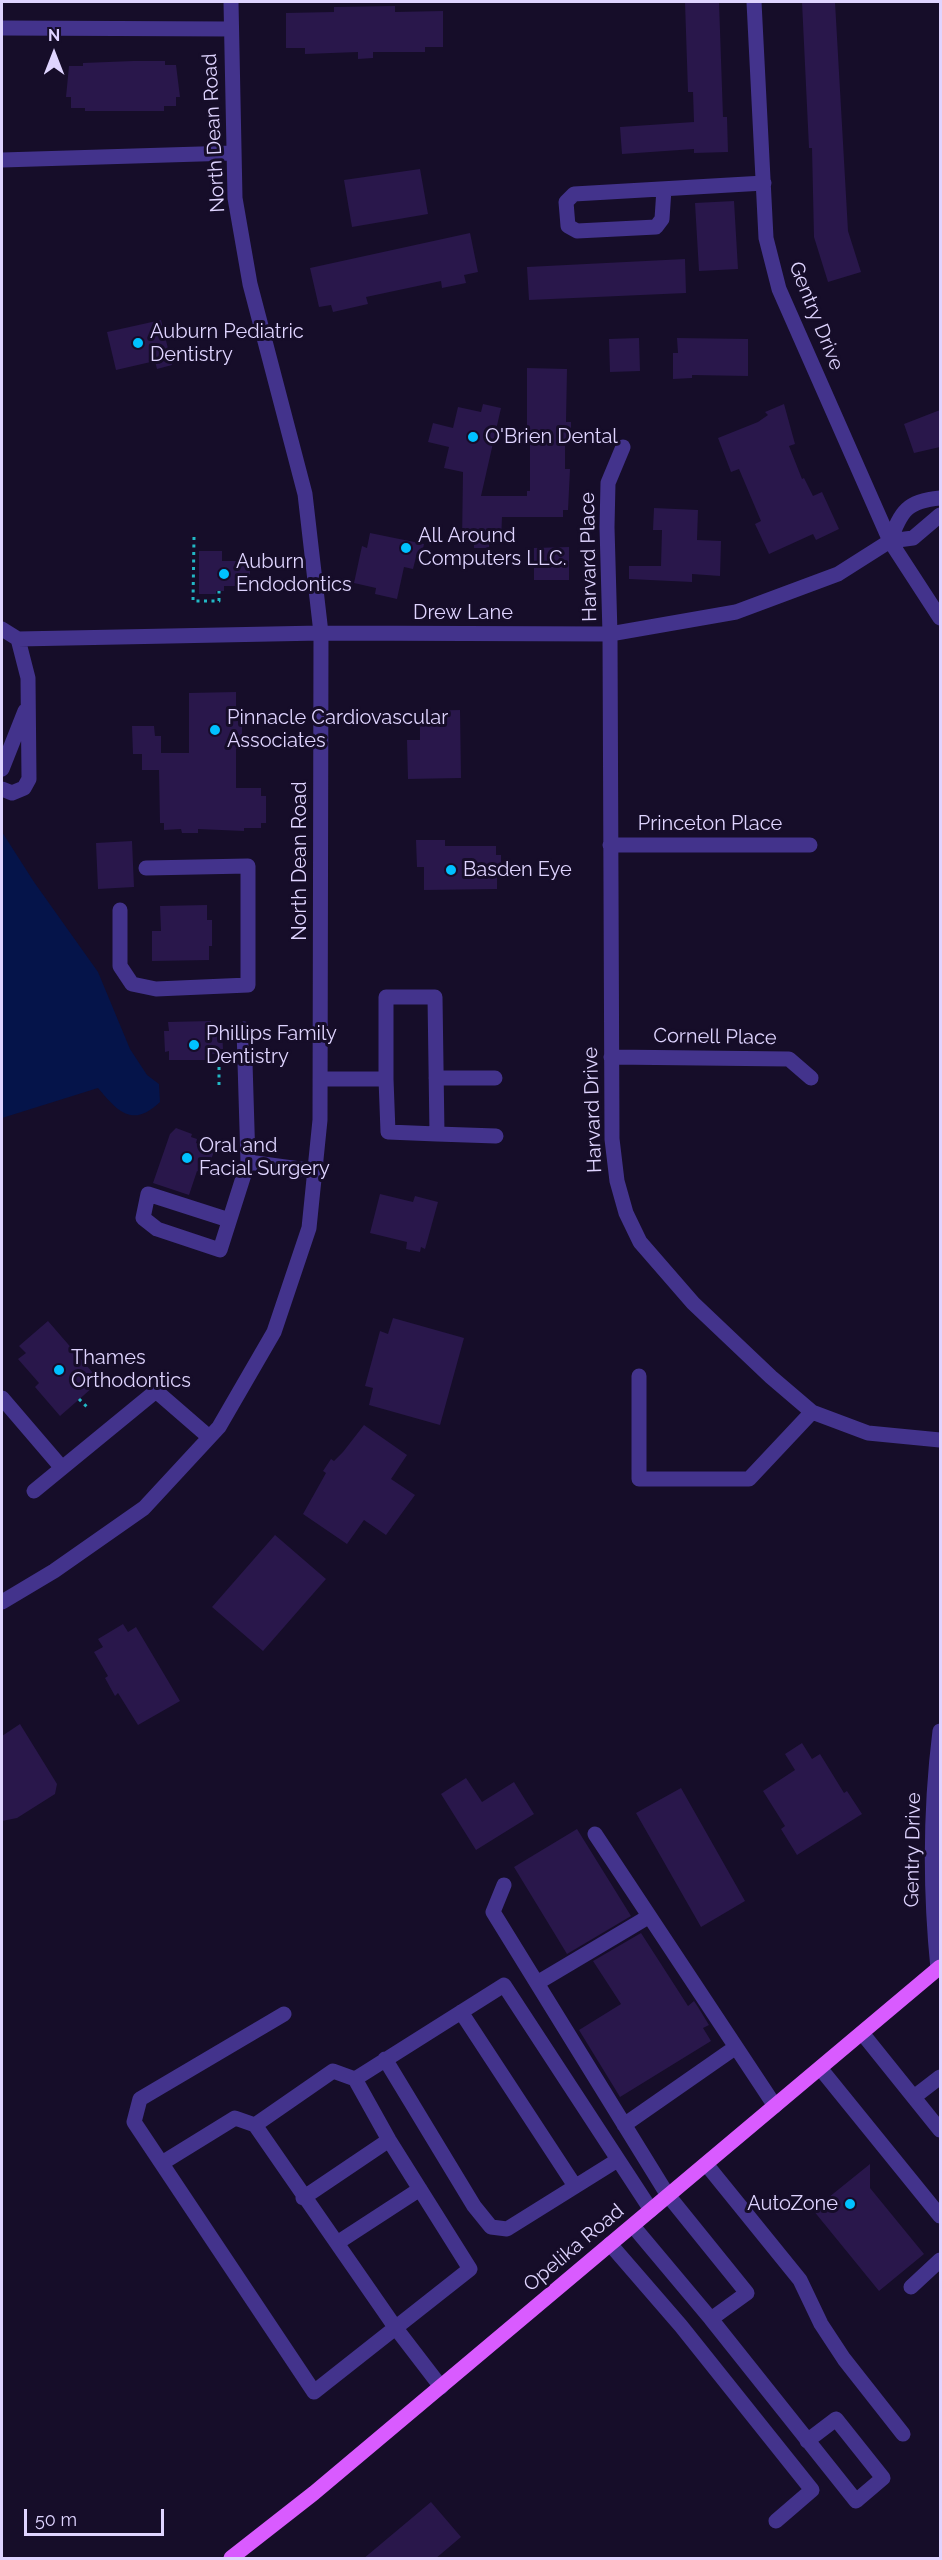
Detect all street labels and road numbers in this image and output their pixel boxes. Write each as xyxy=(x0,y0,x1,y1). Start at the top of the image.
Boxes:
street label: North Dean Road xyxy=(198,53,230,213)
street label: Gentry Drive xyxy=(783,258,849,374)
street label: Harvard Place xyxy=(576,492,602,622)
street label: Drew Lane xyxy=(413,601,513,625)
street label: North Dean Road xyxy=(288,781,312,941)
street label: Princeton Place xyxy=(638,812,782,836)
street label: Cornell Place xyxy=(653,1024,777,1050)
street label: Harvard Drive xyxy=(579,1047,607,1173)
street label: Gentry Drive xyxy=(900,1792,926,1908)
street label: Opelika Road xyxy=(519,2199,629,2297)

